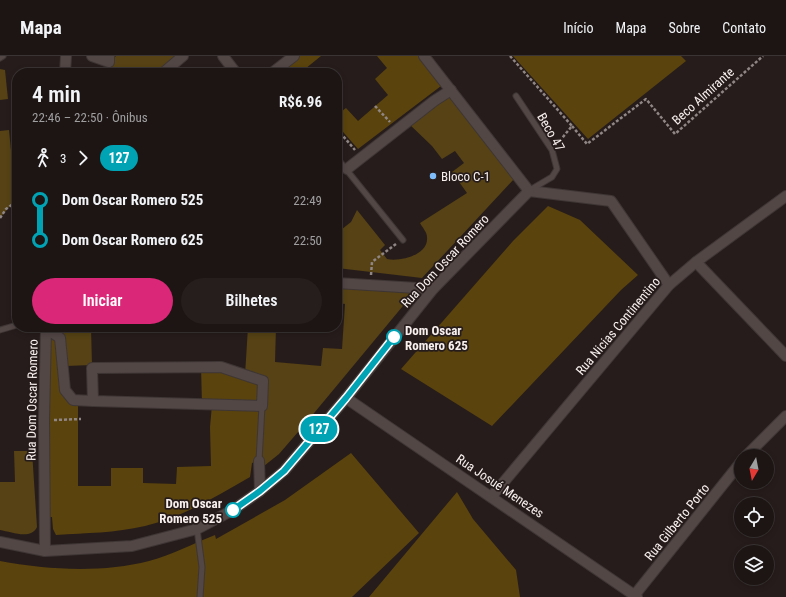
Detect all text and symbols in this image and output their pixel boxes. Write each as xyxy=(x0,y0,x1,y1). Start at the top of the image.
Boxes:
text: Mapa xyxy=(20,16,62,39)
text: Início xyxy=(563,20,594,36)
text: Mapa xyxy=(616,20,646,36)
text: Sobre xyxy=(668,20,700,36)
text: Contato xyxy=(722,20,766,36)
street label: Beco Almirante xyxy=(669,64,737,128)
text: 4 min xyxy=(32,82,81,107)
text: R$6.96 xyxy=(279,93,322,111)
text: 22:46 – 22:50 · Ônibus xyxy=(32,110,148,125)
street label: Beco 47 xyxy=(534,110,568,154)
icon: walk xyxy=(32,147,54,169)
icon: forward xyxy=(72,147,94,169)
text: 127 xyxy=(108,150,130,166)
text: 3 xyxy=(60,151,66,166)
place label: Bloco C-1 xyxy=(441,169,490,184)
marker: Bloco C-1 xyxy=(428,171,438,181)
text: Dom Oscar Romero 525 xyxy=(62,191,203,209)
text: 22:49 xyxy=(293,193,322,208)
street label: Rua Dom Oscar Romero xyxy=(398,211,492,311)
text: Dom Oscar Romero 625 xyxy=(62,231,203,249)
text: 22:50 xyxy=(293,233,322,248)
street label: Rua Nicias Continentino xyxy=(573,274,663,378)
button: Iniciar xyxy=(32,278,173,324)
button: Bilhetes xyxy=(181,278,322,324)
place label: Dom Oscar Romero 625 xyxy=(405,323,468,353)
marker: Dom Oscar Romero 625 xyxy=(386,329,402,345)
street label: Rua Dom Oscar Romero xyxy=(23,339,41,461)
line badge: 127 xyxy=(296,416,342,442)
text: 127 xyxy=(308,421,330,437)
north arrow xyxy=(734,449,774,489)
map controls xyxy=(734,449,774,585)
street label: Rua Josué Menezes xyxy=(453,451,547,521)
street label: Rua Gilberto Porto xyxy=(642,481,712,563)
place label: Dom Oscar Romero 525 xyxy=(159,496,223,526)
button: locate xyxy=(734,497,774,537)
marker: Dom Oscar Romero 525 xyxy=(225,502,241,518)
button: layers xyxy=(734,545,774,585)

